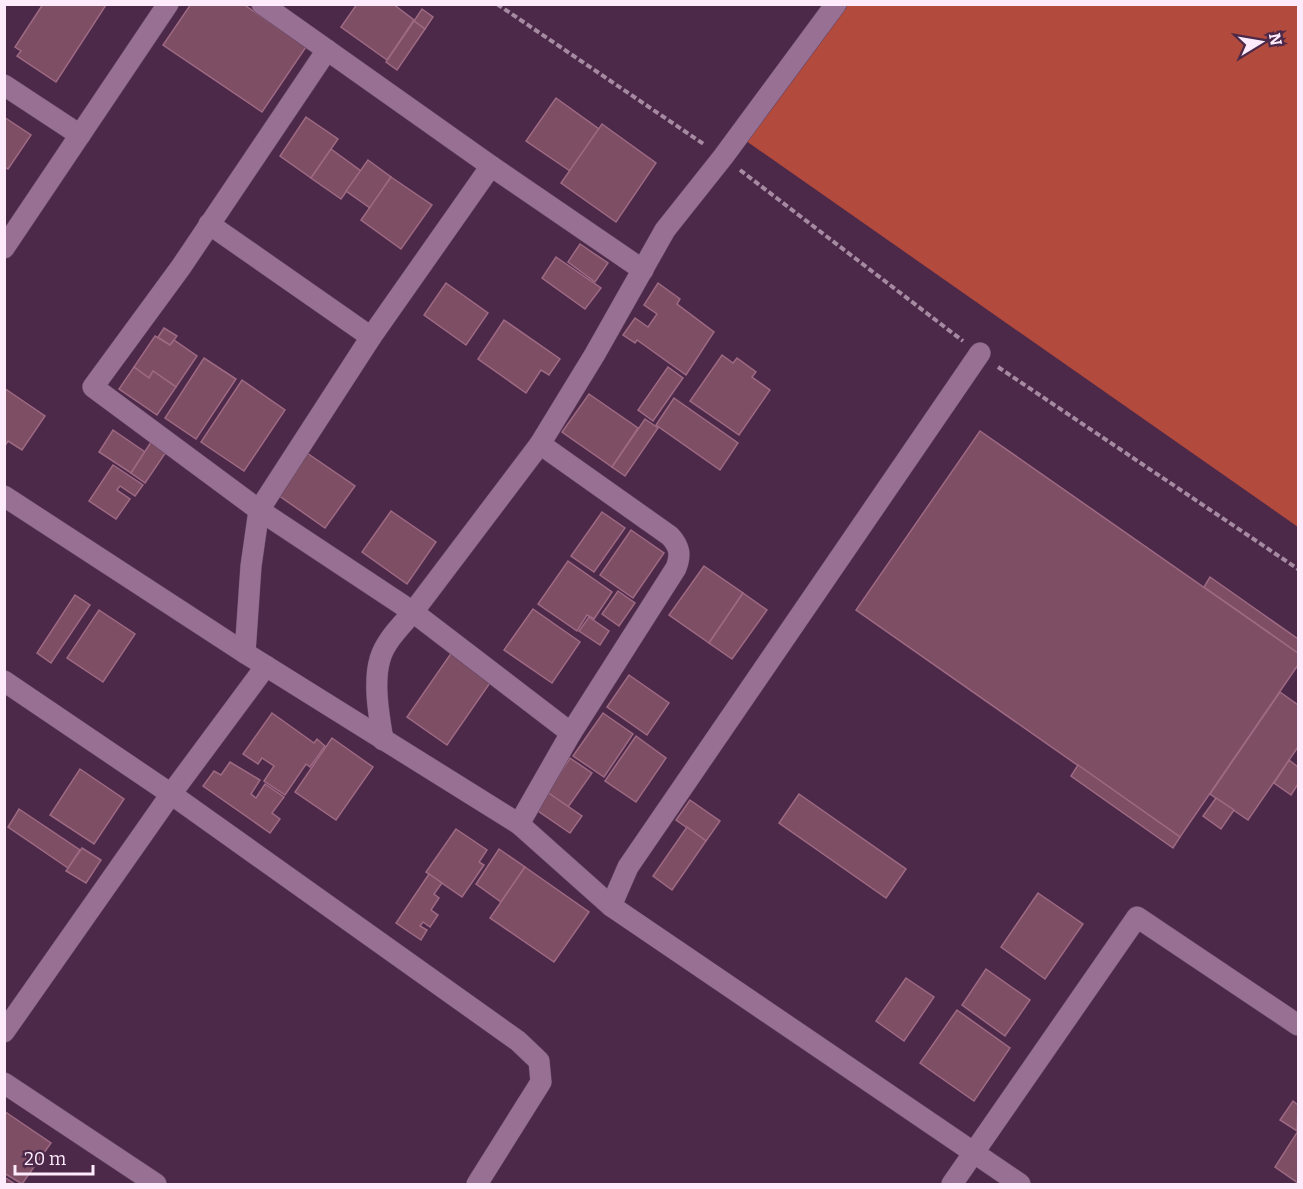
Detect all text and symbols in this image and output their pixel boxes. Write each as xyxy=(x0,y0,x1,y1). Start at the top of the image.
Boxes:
north arrow xyxy=(1231,12,1291,72)
text: N xyxy=(1265,31,1286,47)
scale bar xyxy=(15,1138,93,1176)
text: 20 m xyxy=(24,1148,66,1170)

